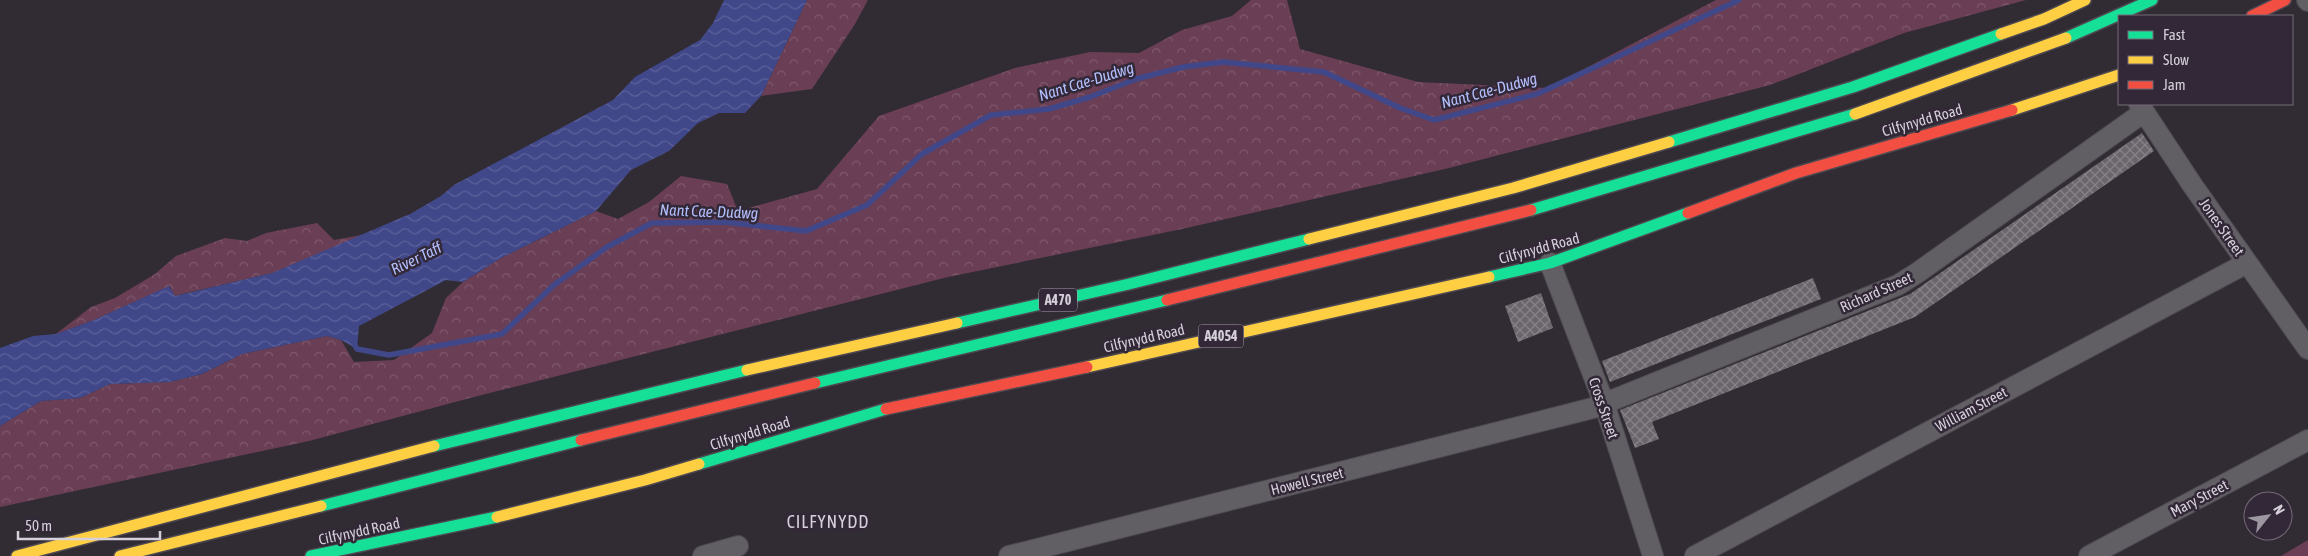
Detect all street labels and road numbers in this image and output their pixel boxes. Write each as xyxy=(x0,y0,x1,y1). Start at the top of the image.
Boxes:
street label: Cilfynydd Road xyxy=(1880,100,1964,140)
street label: Jones Street xyxy=(2196,195,2248,259)
street label: Cilfynydd Road xyxy=(1497,229,1581,267)
street label: Richard Street xyxy=(1837,269,1915,315)
road number: A470 xyxy=(1039,288,1077,312)
street label: Cilfynydd Road xyxy=(1102,320,1186,356)
road number: A4054 xyxy=(1198,324,1244,348)
street label: Cross Street xyxy=(1586,375,1622,441)
street label: William Street xyxy=(1932,383,2010,435)
street label: Cilfynydd Road xyxy=(708,413,792,453)
street label: Howell Street xyxy=(1269,464,1345,498)
street label: Mary Street xyxy=(2167,476,2231,520)
street label: Cilfynydd Road xyxy=(317,514,401,548)

